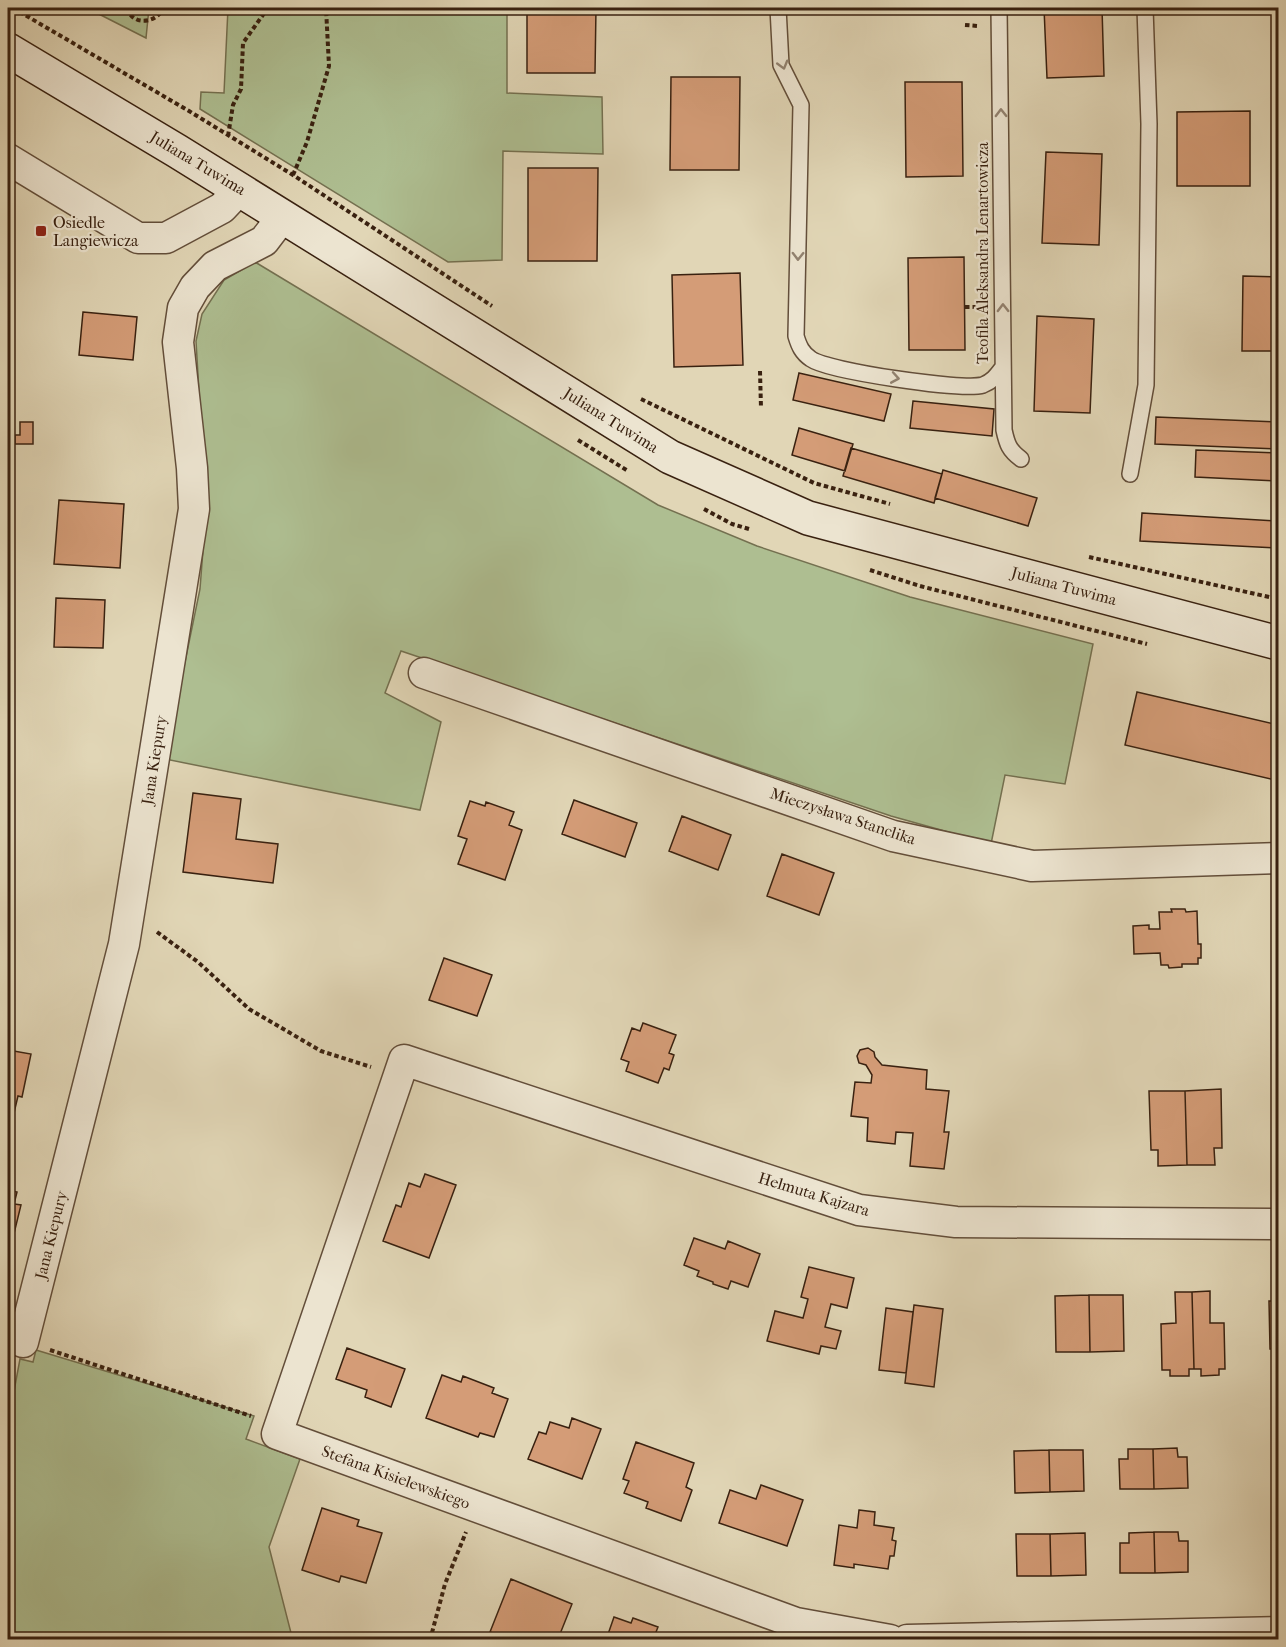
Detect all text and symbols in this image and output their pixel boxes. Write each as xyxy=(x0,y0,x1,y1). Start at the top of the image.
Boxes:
one-way arrow xyxy=(776,59,788,70)
one-way arrow xyxy=(994,109,1007,118)
street label: Juliana Tuwima xyxy=(145,126,250,199)
street label: Teofila Aleksandra Lenartowicza xyxy=(973,141,992,364)
place label: Osiedle Langiewicza xyxy=(53,213,139,250)
marker: Osiedle Langiewicza xyxy=(34,224,48,238)
one-way arrow xyxy=(792,252,804,261)
one-way arrow xyxy=(996,304,1009,313)
one-way arrow xyxy=(890,371,900,384)
street label: Juliana Tuwima xyxy=(558,382,662,457)
street label: Juliana Tuwima xyxy=(1007,562,1119,609)
street label: Jana Kiepury xyxy=(137,713,171,808)
street label: Mieczysława Stanclika xyxy=(768,783,919,849)
street label: Helmuta Kajzara xyxy=(756,1168,873,1220)
street label: Jana Kiepury xyxy=(30,1188,71,1283)
street label: Stefana Kisielewskiego xyxy=(319,1441,473,1513)

